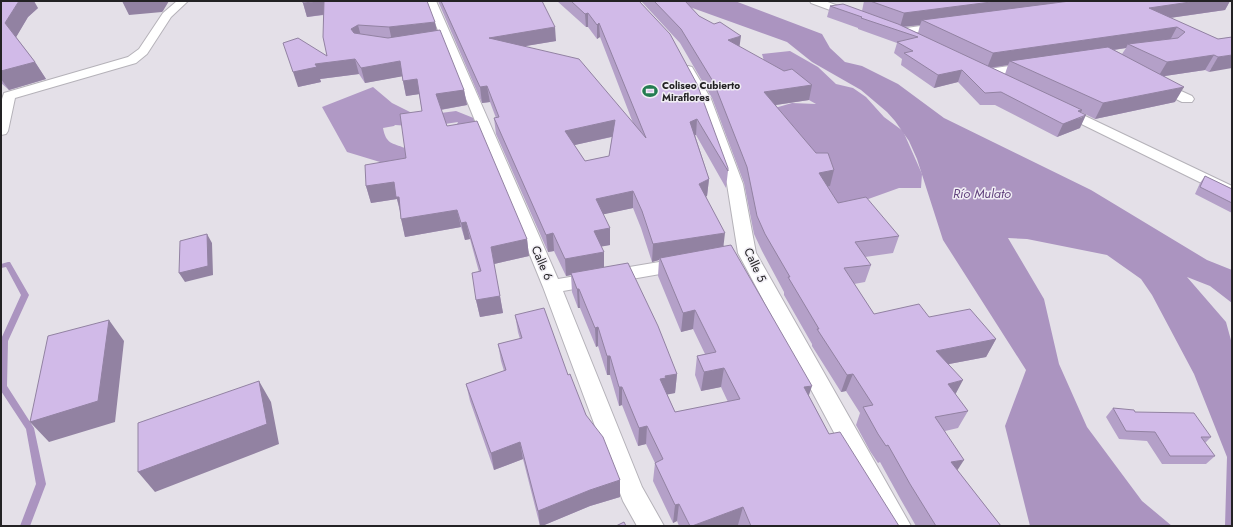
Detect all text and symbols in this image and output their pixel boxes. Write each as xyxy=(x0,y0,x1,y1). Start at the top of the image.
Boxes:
place label: Coliseo Cubierto Miraflores xyxy=(662,78,740,105)
sports icon: Coliseo Cubierto Miraflores xyxy=(641,82,659,100)
water label: Río Mulato xyxy=(953,184,1011,203)
street label: Calle 6 xyxy=(527,243,557,283)
street label: Calle 5 xyxy=(739,245,771,285)

